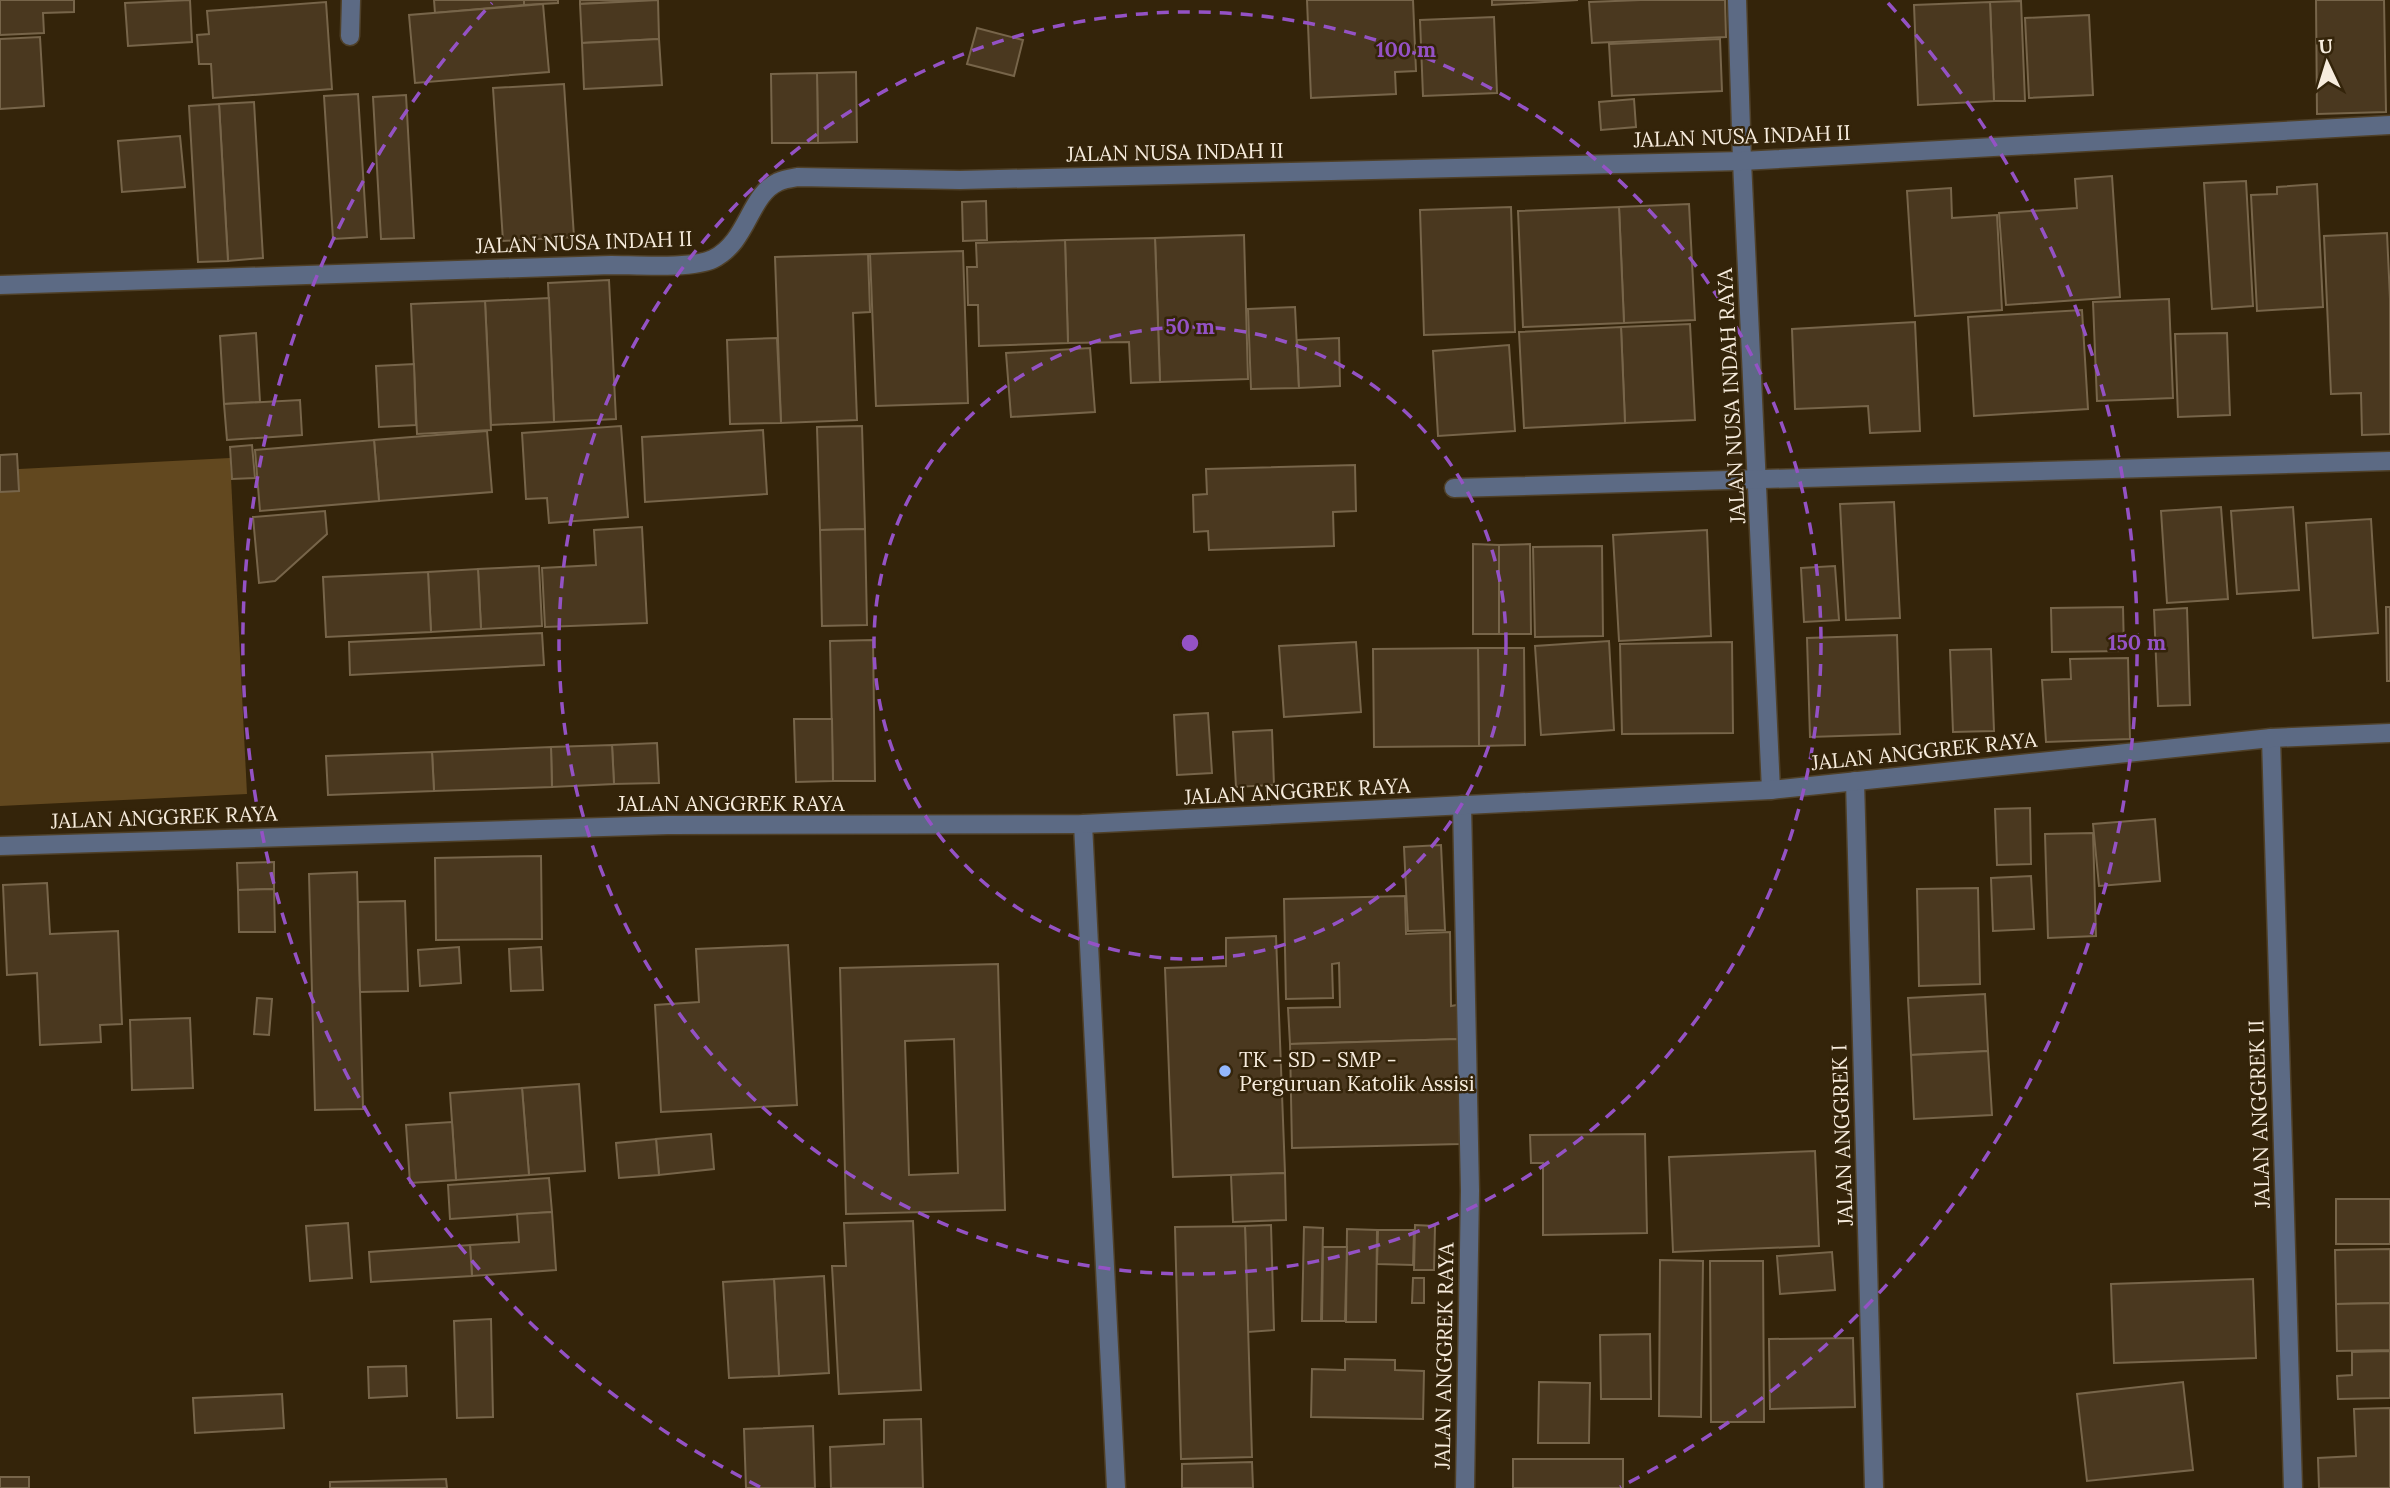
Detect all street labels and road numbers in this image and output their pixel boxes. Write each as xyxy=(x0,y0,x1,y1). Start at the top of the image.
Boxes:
street label: JALAN NUSA INDAH II xyxy=(1632,119,1851,153)
street label: JALAN NUSA INDAH II xyxy=(1065,137,1284,167)
street label: JALAN NUSA INDAH II xyxy=(474,225,693,259)
street label: JALAN NUSA INDAH RAYA xyxy=(1711,267,1751,525)
street label: JALAN ANGGREK RAYA xyxy=(1809,726,2039,776)
street label: JALAN ANGGREK RAYA xyxy=(1182,772,1412,810)
street label: JALAN ANGGREK RAYA xyxy=(617,790,845,817)
street label: JALAN ANGGREK RAYA xyxy=(49,800,279,834)
street label: JALAN ANGGREK II xyxy=(2242,1019,2276,1210)
street label: JALAN ANGGREK I xyxy=(1825,1044,1859,1227)
street label: JALAN ANGGREK RAYA xyxy=(1429,1242,1459,1471)

